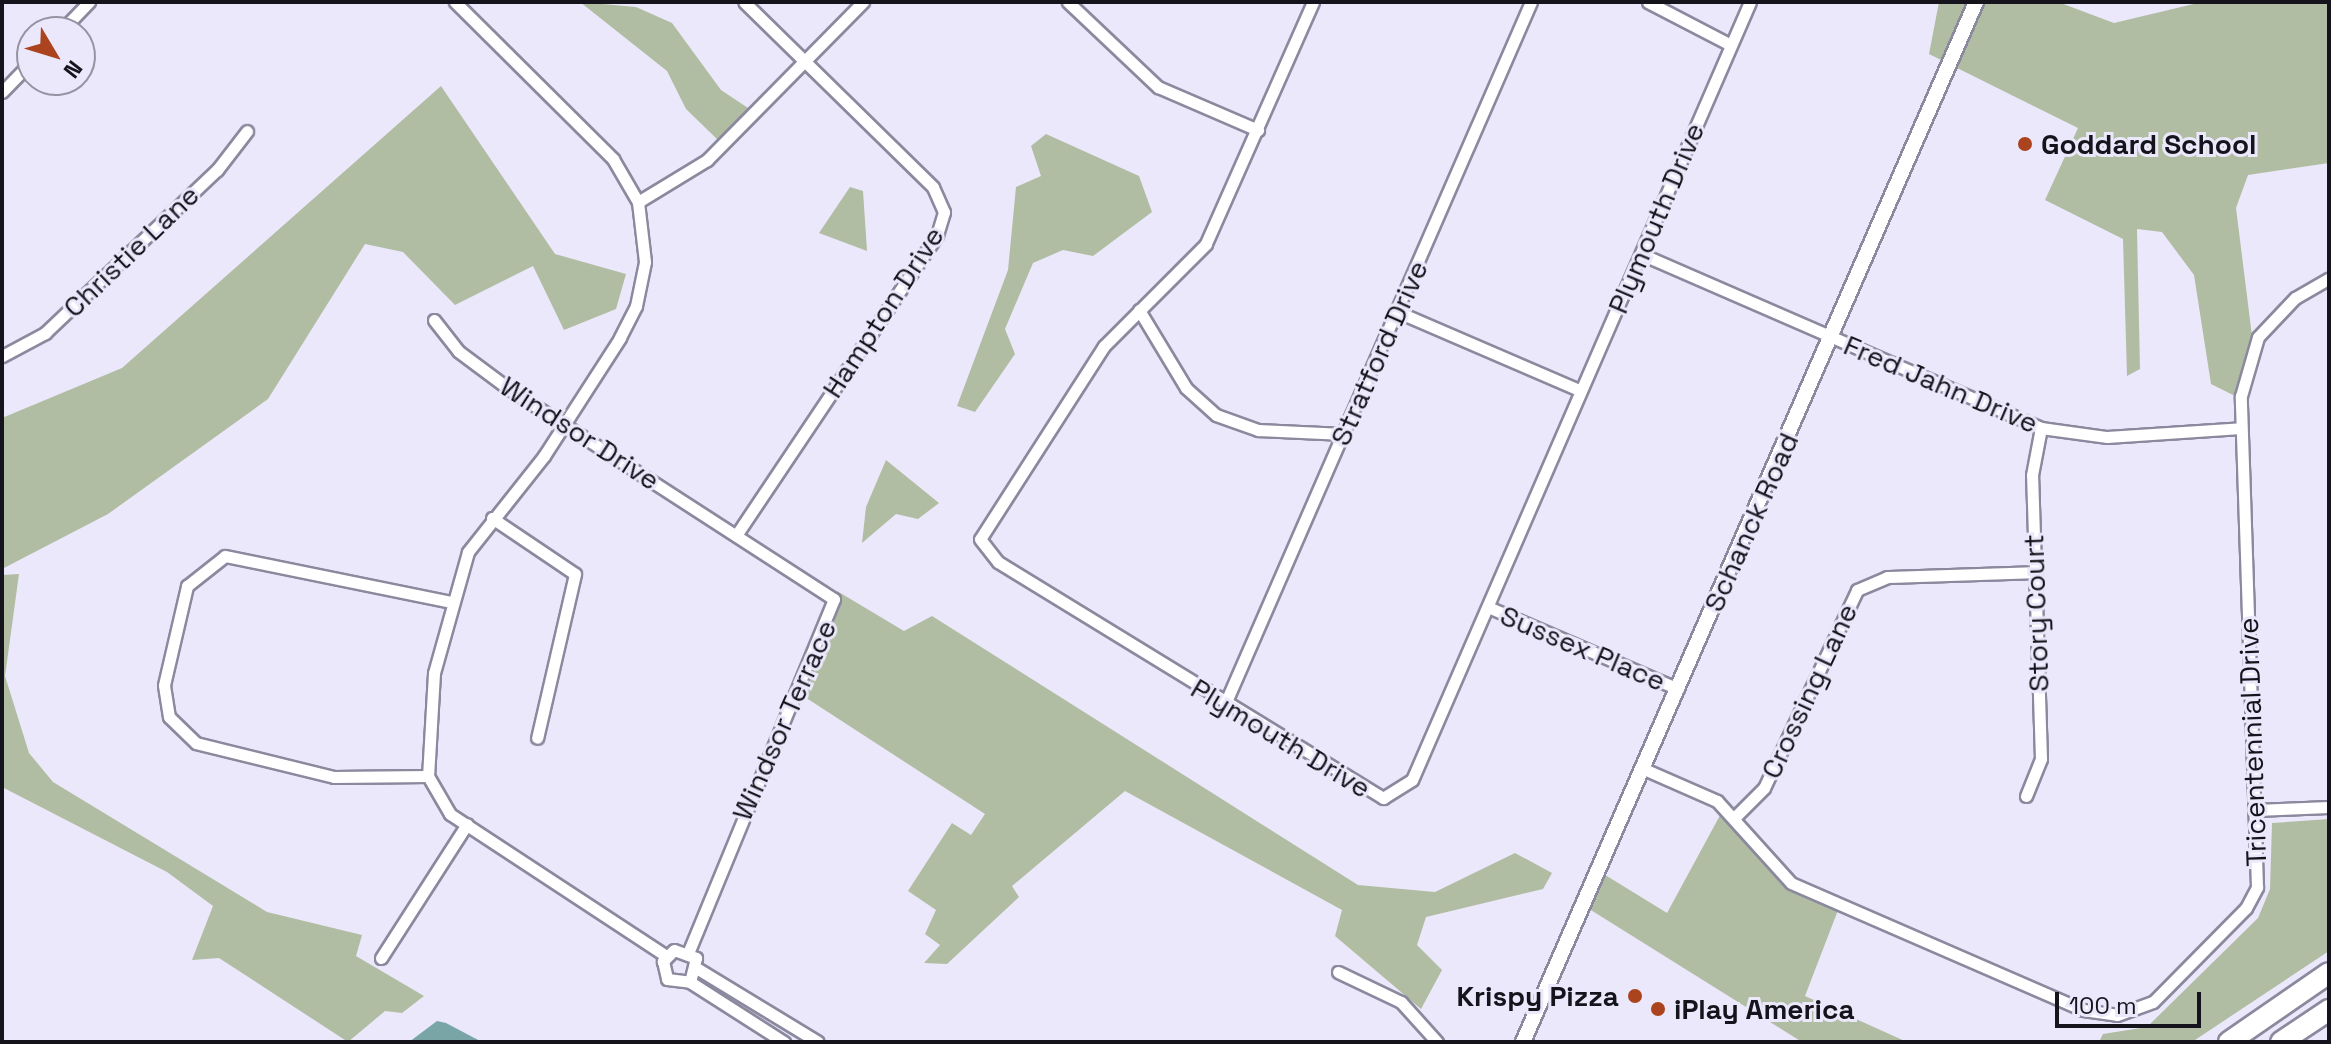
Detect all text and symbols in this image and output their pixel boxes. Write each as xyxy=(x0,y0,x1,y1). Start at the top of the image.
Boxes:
north arrow xyxy=(16,16,96,96)
text: N xyxy=(58,55,89,84)
street label: Plymouth Drive xyxy=(1601,118,1711,318)
place label: Goddard School xyxy=(2041,127,2256,161)
marker: Goddard School xyxy=(2016,135,2034,153)
street label: Christie Lane xyxy=(56,178,206,324)
street label: Hampton Drive xyxy=(815,220,951,404)
street label: Stratford Drive xyxy=(1323,255,1435,451)
street label: Fred Jahn Drive xyxy=(1839,328,2043,440)
street label: Windsor Drive xyxy=(494,369,666,497)
street label: Schanck Road xyxy=(1697,427,1805,617)
street label: Story Court xyxy=(2016,534,2056,692)
street label: Sussex Place xyxy=(1495,598,1671,698)
street label: Crossing Lane xyxy=(1754,598,1864,784)
street label: Windsor Terrace xyxy=(725,614,843,826)
street label: Tricentennial Drive xyxy=(2231,617,2273,867)
street label: Plymouth Drive xyxy=(1185,671,1377,805)
scale bar xyxy=(2059,976,2205,1026)
place label: Krispy Pizza xyxy=(1456,979,1619,1013)
marker: Krispy Pizza xyxy=(1626,987,1644,1005)
text: 100 m xyxy=(2069,990,2137,1021)
place label: iPlay America xyxy=(1674,992,1855,1026)
marker: iPlay America xyxy=(1649,1000,1667,1018)

